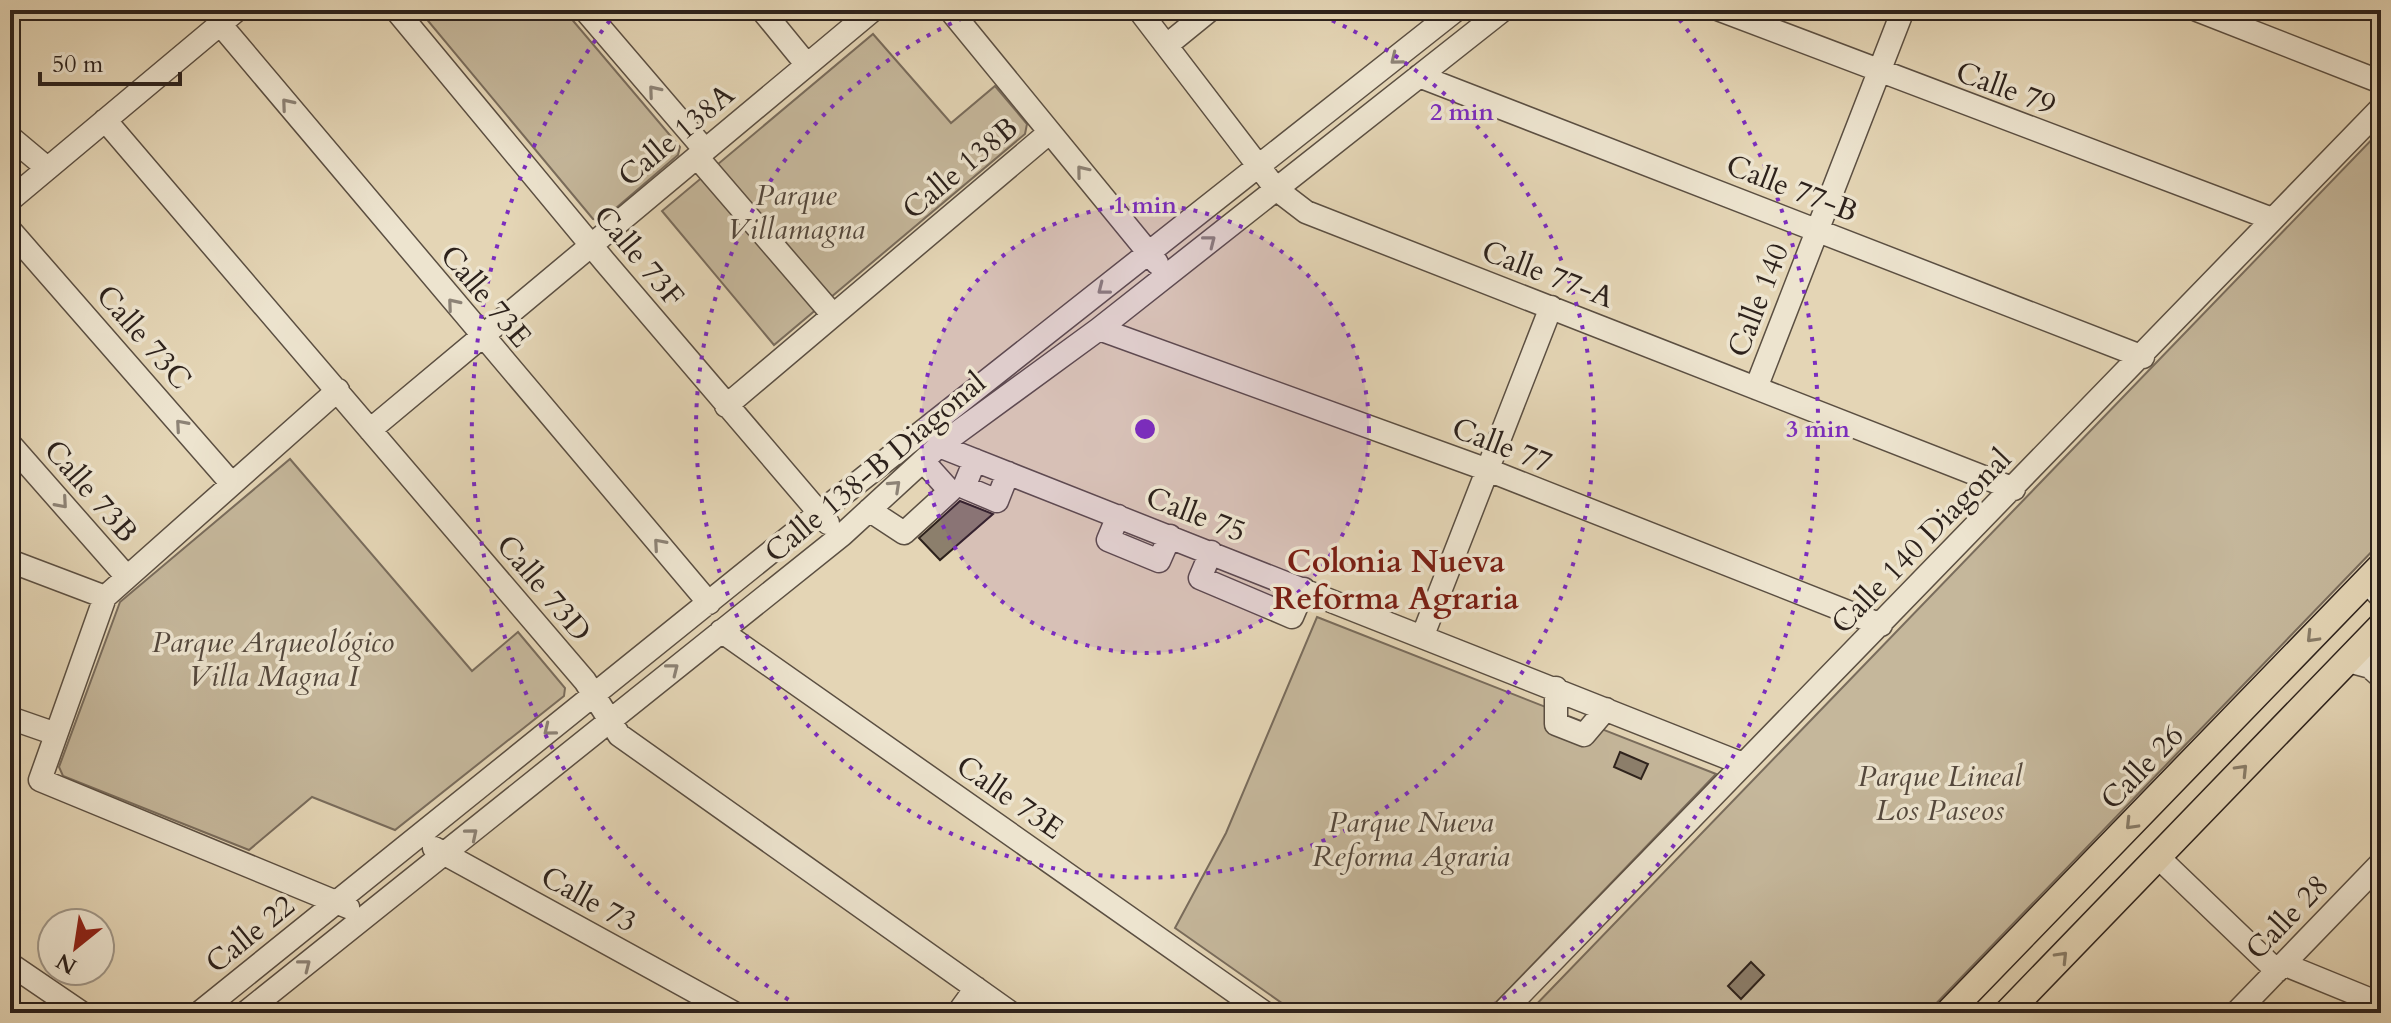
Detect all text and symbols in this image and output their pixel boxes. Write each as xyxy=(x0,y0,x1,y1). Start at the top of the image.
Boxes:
scale bar xyxy=(40,36,180,86)
text: 50 m xyxy=(52,48,104,81)
one-way arrow xyxy=(1390,49,1405,64)
street label: Calle 79 xyxy=(1950,51,2062,125)
street label: Calle 138A xyxy=(609,74,744,196)
one-way arrow xyxy=(649,86,664,100)
text: 2 min xyxy=(1430,96,1495,129)
one-way arrow xyxy=(282,99,297,114)
street label: Calle 138B xyxy=(894,108,1027,229)
street label: Calle 77-B xyxy=(1720,145,1863,232)
one-way arrow xyxy=(1078,165,1092,180)
park label: Parque Villamagna xyxy=(727,175,865,250)
text: 1 min xyxy=(1113,189,1178,222)
street label: Calle 73F xyxy=(584,197,693,316)
street label: Calle 77-A xyxy=(1476,231,1620,319)
street label: Calle 73E xyxy=(431,236,541,356)
one-way arrow xyxy=(1201,236,1215,251)
street label: Calle 140 xyxy=(1718,237,1799,363)
street label: Calle 73C xyxy=(87,276,201,399)
one-way arrow xyxy=(1097,280,1112,294)
one-way arrow xyxy=(448,299,463,313)
street label: Calle 138-B Diagonal xyxy=(756,362,995,572)
street label: Calle 77 xyxy=(1446,408,1558,483)
text: 3 min xyxy=(1786,413,1851,446)
centre of rings xyxy=(1131,415,1159,443)
one-way arrow xyxy=(176,420,191,435)
street label: Calle 73B xyxy=(34,431,147,552)
street label: Calle 140 Diagonal xyxy=(1822,439,2021,643)
street label: Calle 75 xyxy=(1140,477,1252,552)
one-way arrow xyxy=(886,481,900,496)
one-way arrow xyxy=(52,493,66,508)
street label: Calle 73D xyxy=(487,526,600,651)
one-way arrow xyxy=(654,539,669,554)
district label: Colonia Nueva Reforma Agraria xyxy=(1273,540,1519,621)
park label: Parque Arqueológico Villa Magna I xyxy=(152,622,394,697)
one-way arrow xyxy=(2307,628,2321,642)
one-way arrow xyxy=(664,664,678,679)
street label: Calle 26 xyxy=(2092,716,2193,819)
one-way arrow xyxy=(544,720,558,735)
street label: Calle 73E xyxy=(948,746,1071,849)
park label: Parque Lineal Los Paseos xyxy=(1858,756,2023,831)
one-way arrow xyxy=(2233,765,2247,779)
park label: Parque Nueva Reforma Agraria xyxy=(1312,802,1510,877)
one-way arrow xyxy=(2126,815,2141,829)
one-way arrow xyxy=(462,829,477,844)
street label: Calle 73 xyxy=(534,856,644,942)
street label: Calle 28 xyxy=(2237,866,2338,969)
street label: Calle 22 xyxy=(197,886,303,983)
north arrow xyxy=(36,907,116,987)
text: N xyxy=(51,946,82,981)
one-way arrow xyxy=(2052,952,2067,966)
one-way arrow xyxy=(297,960,311,974)

